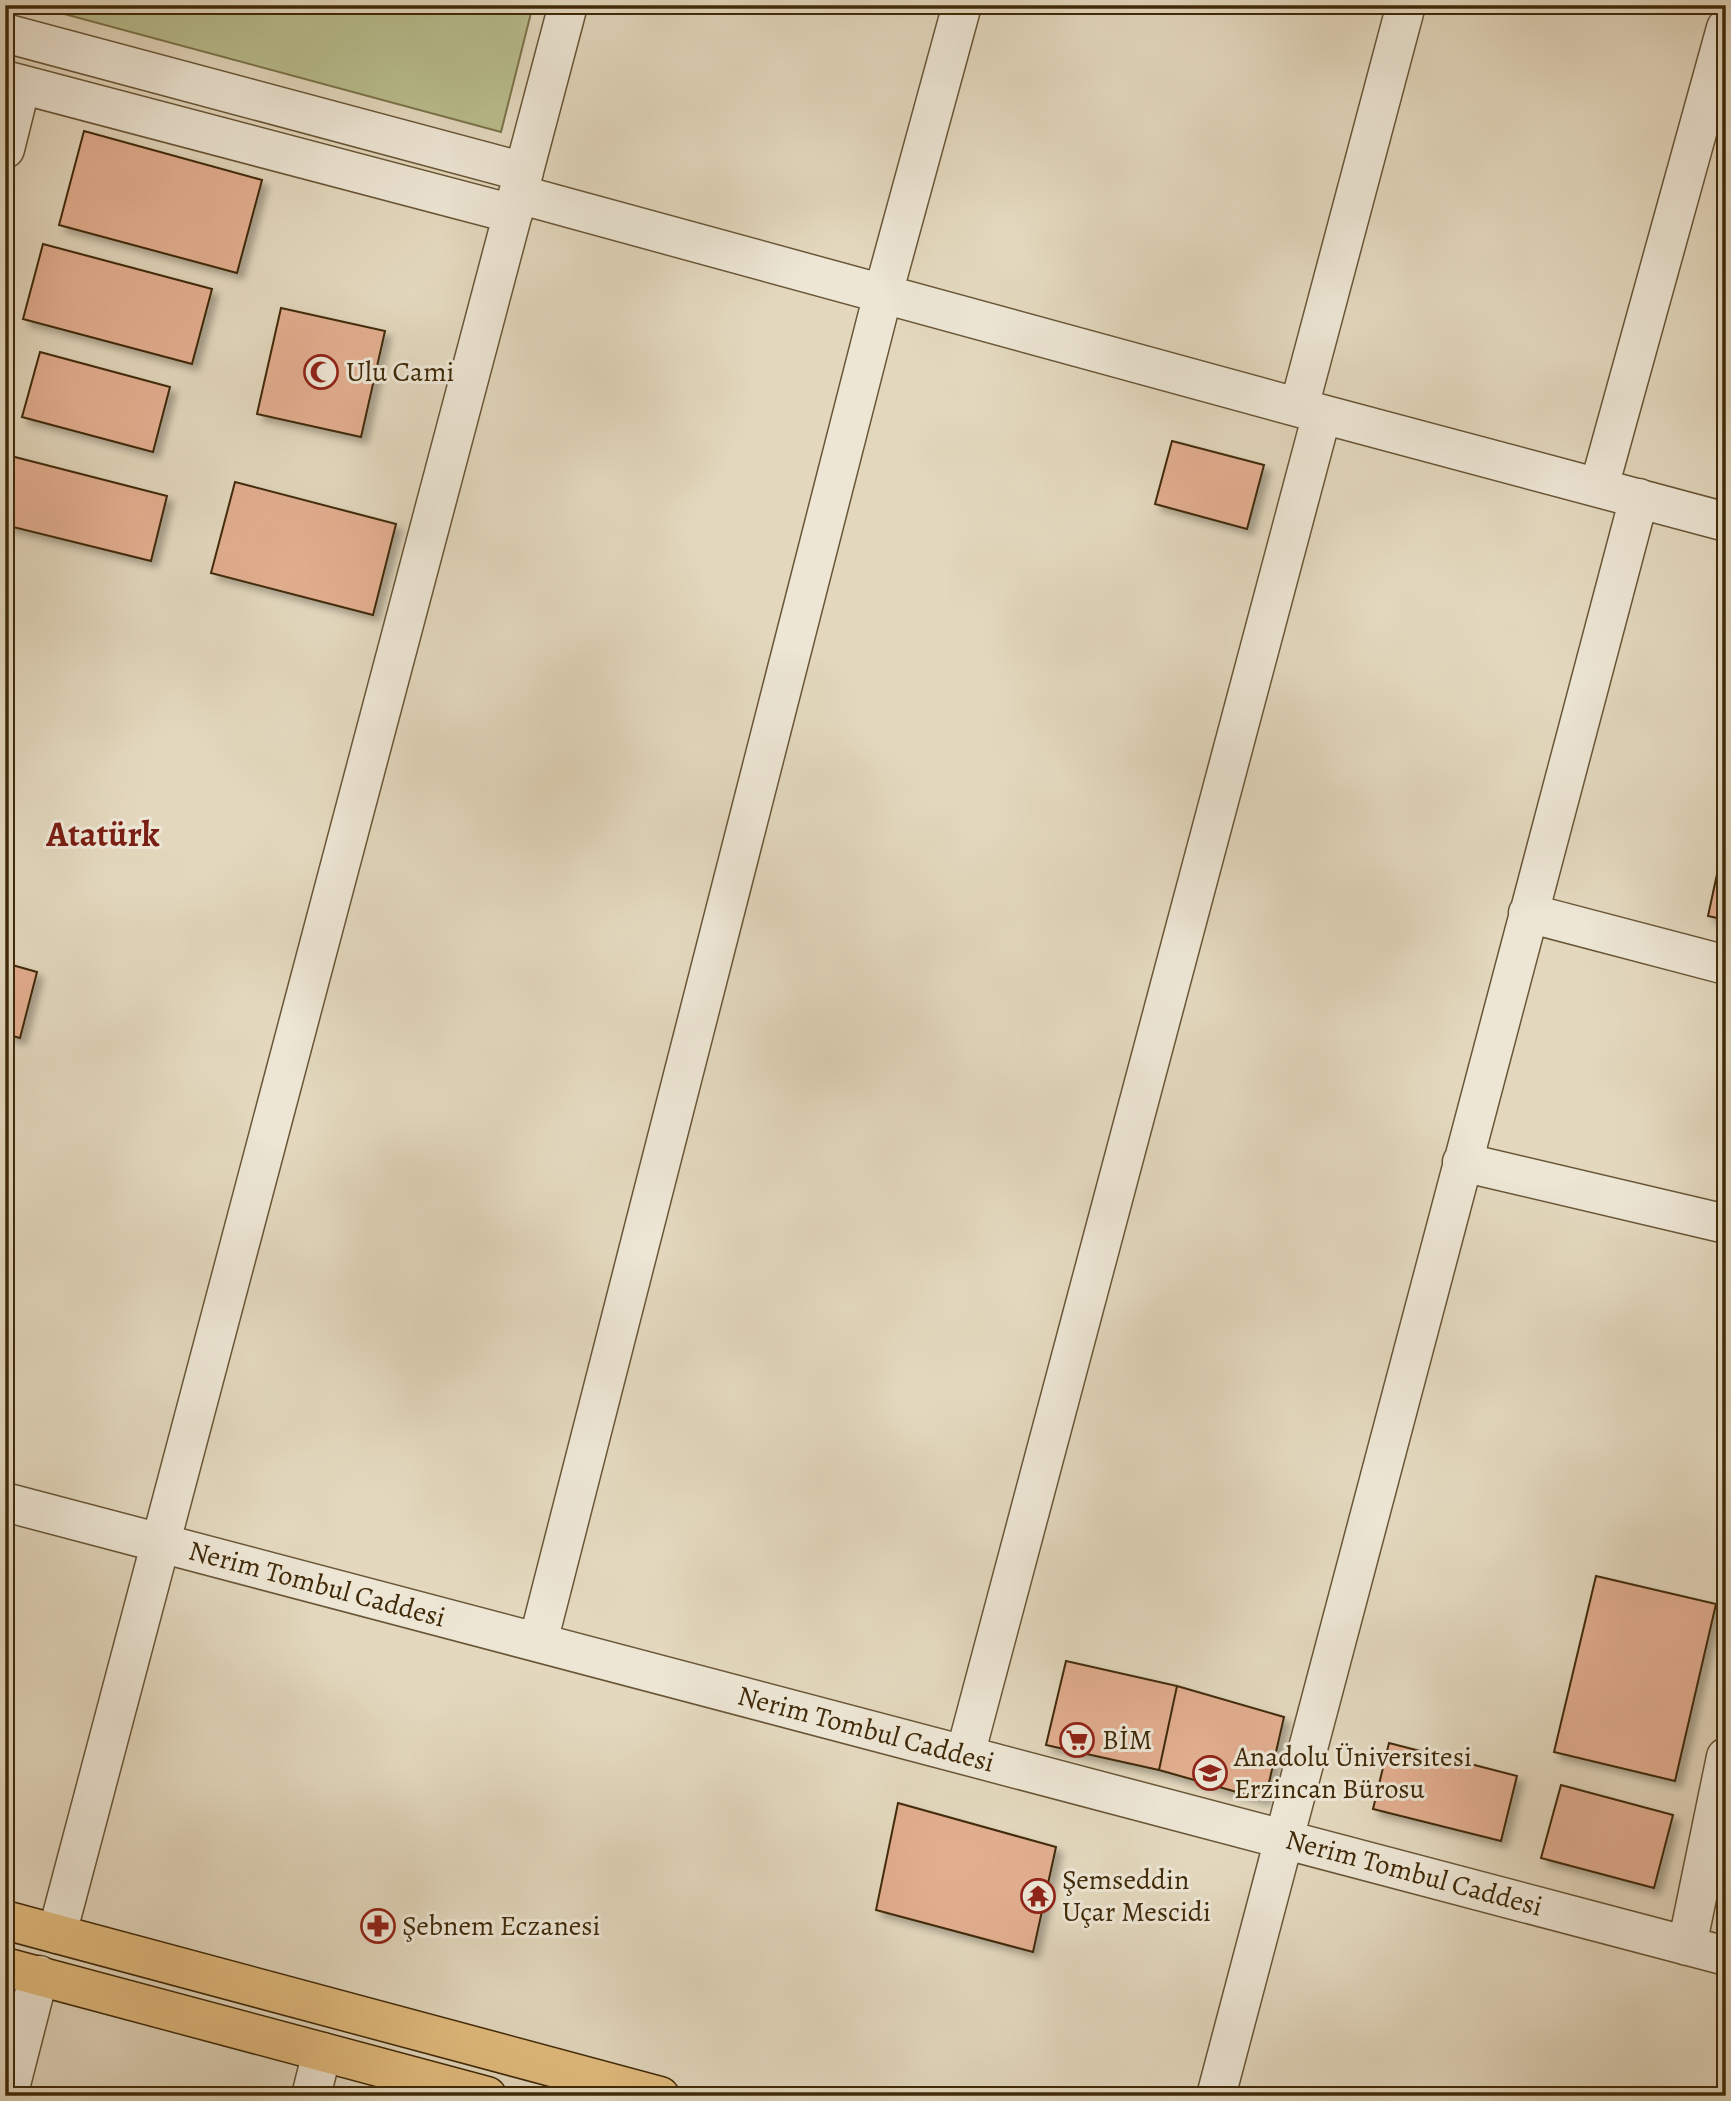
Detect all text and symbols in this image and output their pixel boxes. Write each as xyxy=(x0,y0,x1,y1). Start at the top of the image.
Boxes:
mosque icon: Ulu Cami xyxy=(302,353,340,391)
place label: Ulu Cami xyxy=(346,353,454,391)
district label: Atatürk xyxy=(45,810,160,858)
street label: Nerim Tombul Caddesi xyxy=(184,1531,450,1637)
street label: Nerim Tombul Caddesi xyxy=(733,1676,999,1782)
supermarket icon: BİM xyxy=(1058,1721,1096,1759)
place label: BİM xyxy=(1102,1721,1153,1759)
place label: Anadolu Üniversitesi Erzincan Bürosu xyxy=(1233,1738,1472,1808)
school or university icon: Anadolu Üniversitesi Erzincan Bürosu xyxy=(1191,1754,1229,1792)
street label: Nerim Tombul Caddesi xyxy=(1281,1820,1547,1926)
place label: Şemseddin Uçar Mescidi xyxy=(1062,1861,1211,1931)
temple icon: Şemseddin Uçar Mescidi xyxy=(1019,1877,1057,1915)
pharmacy icon: Şebnem Eczanesi xyxy=(359,1907,397,1945)
place label: Şebnem Eczanesi xyxy=(402,1907,600,1945)

